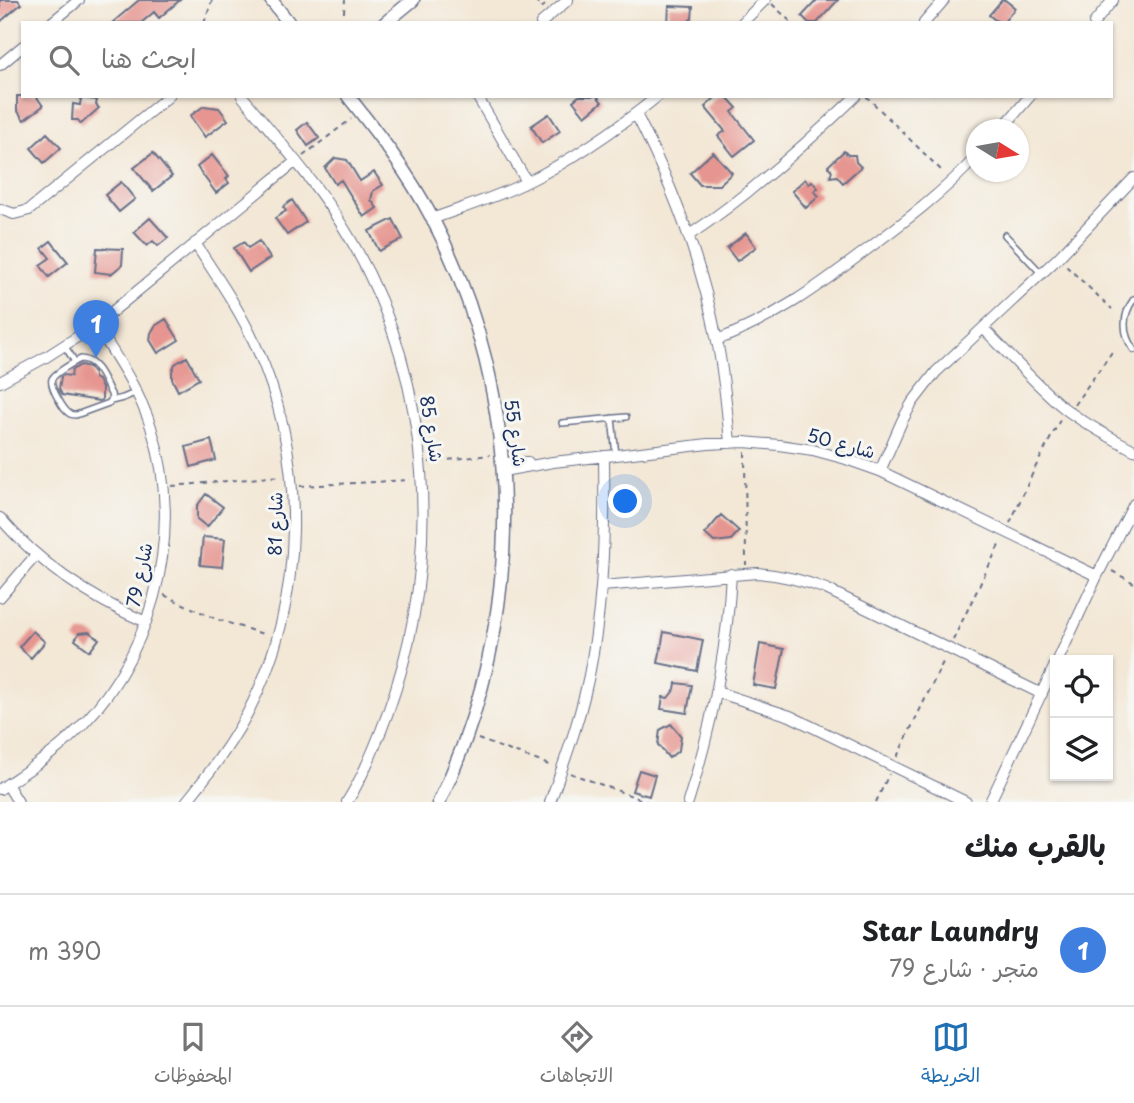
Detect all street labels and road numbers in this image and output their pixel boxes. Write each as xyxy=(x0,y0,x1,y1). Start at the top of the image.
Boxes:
street label: شارع 85 xyxy=(414,394,451,464)
street label: شارع 55 xyxy=(498,397,535,468)
street label: شارع 50 xyxy=(804,421,878,465)
street label: شارع 81 xyxy=(260,492,289,556)
street label: شارع 79 xyxy=(119,540,159,609)

